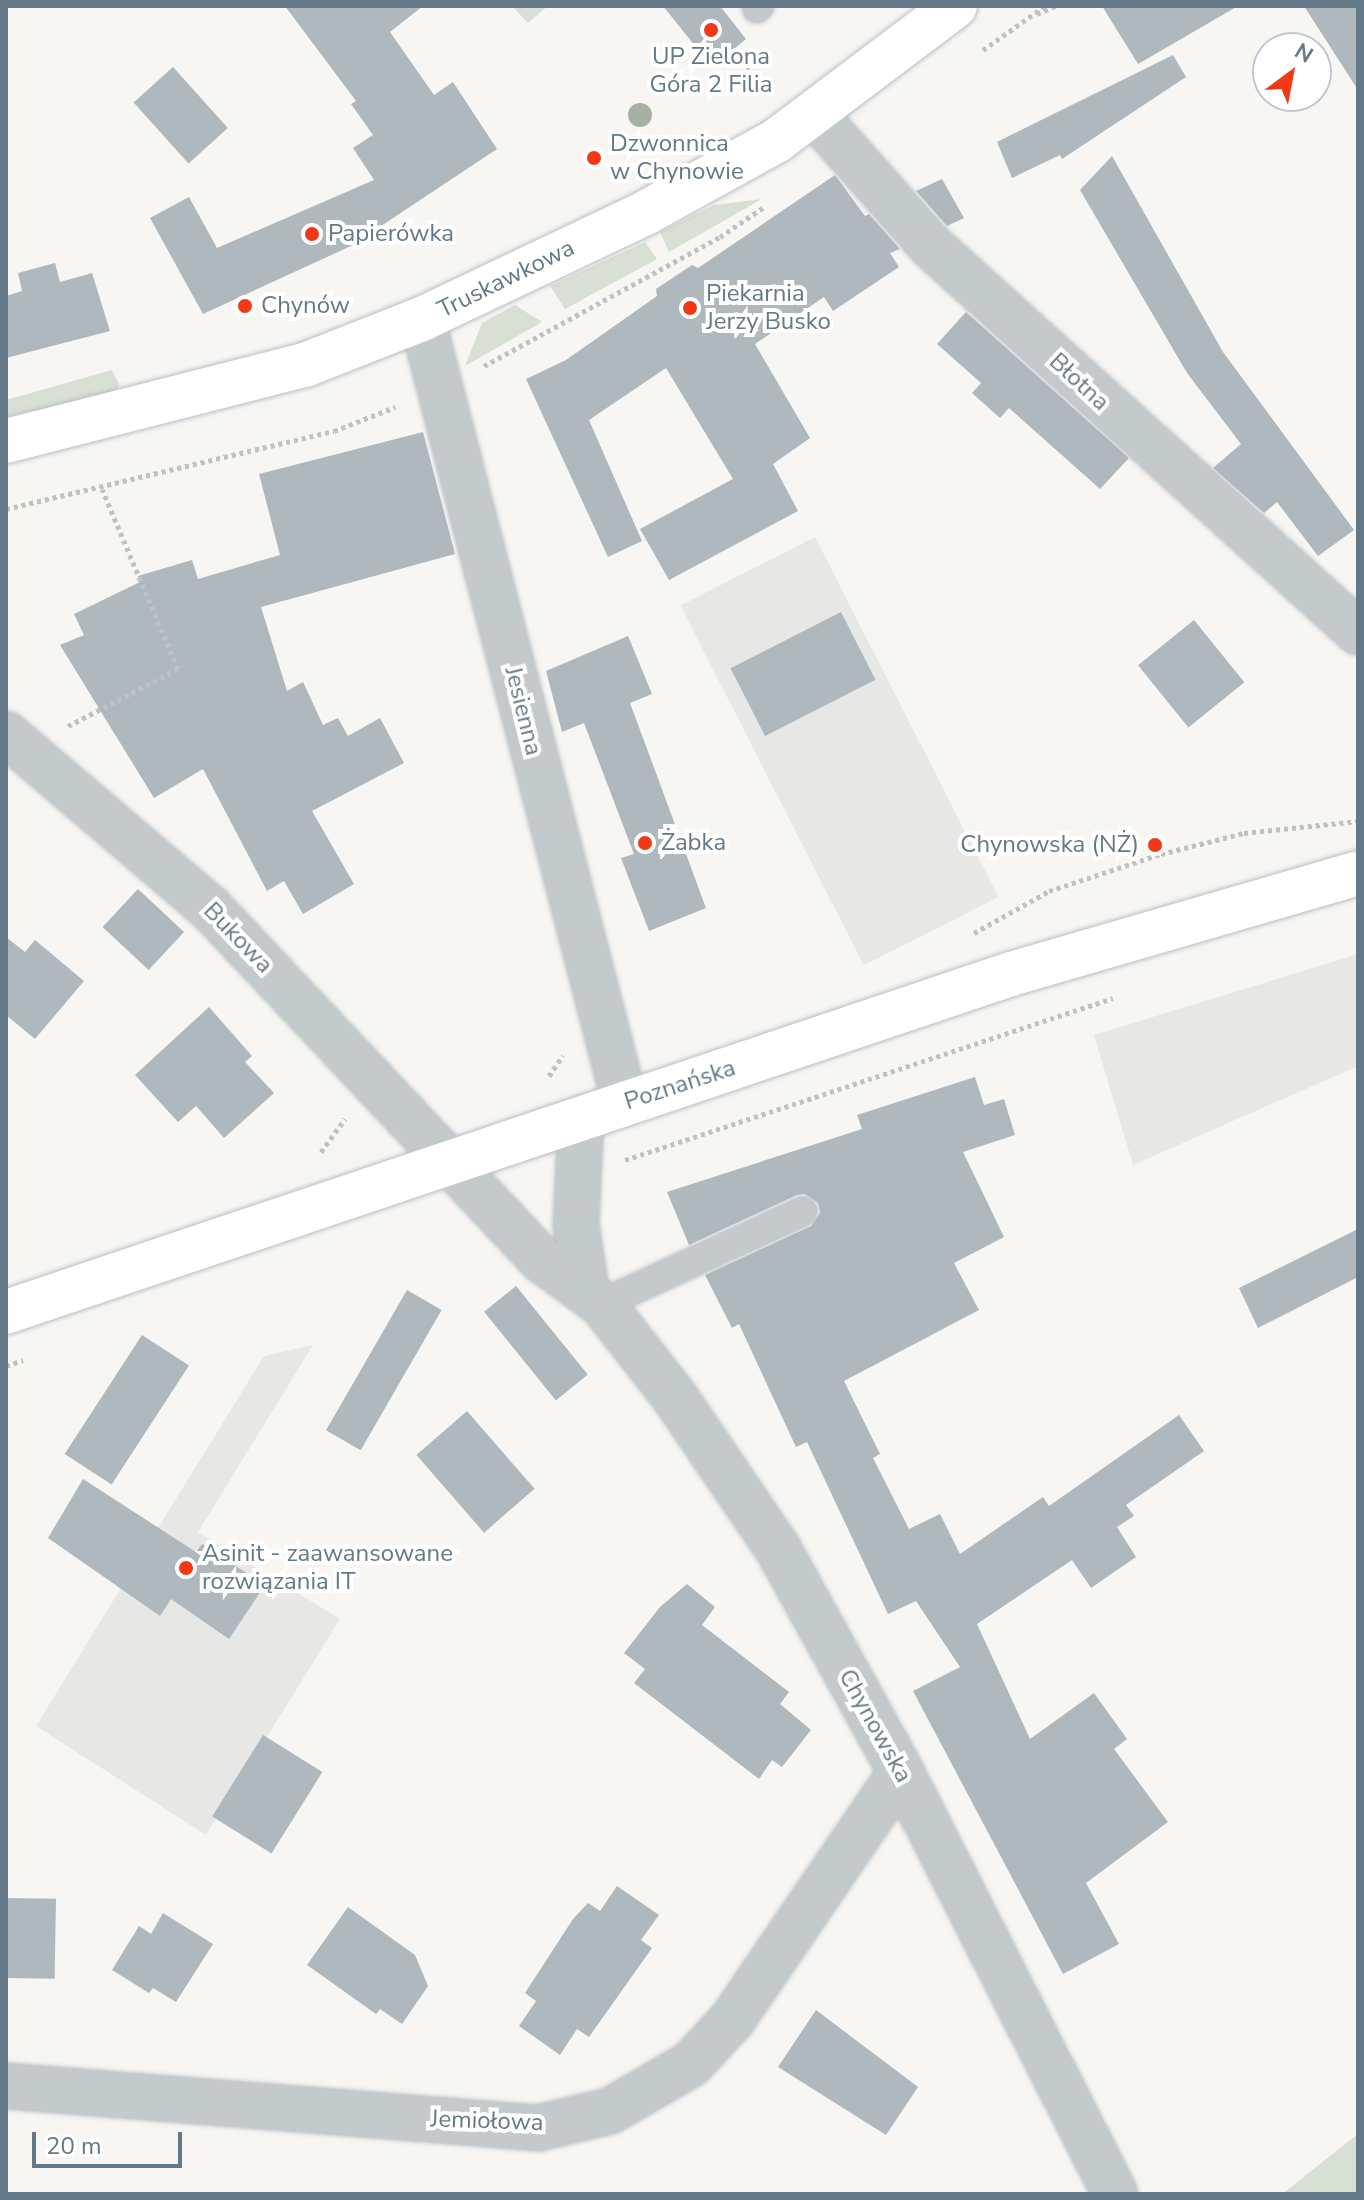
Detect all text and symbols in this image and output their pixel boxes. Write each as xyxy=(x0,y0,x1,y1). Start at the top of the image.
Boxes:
marker: UP Zielona Góra 2 Filia xyxy=(702,21,720,39)
north arrow xyxy=(1252,32,1332,112)
text: N xyxy=(1289,36,1319,70)
place label: UP Zielona Góra 2 Filia xyxy=(650,43,772,99)
place label: Dzwonnica w Chynowie xyxy=(610,130,744,186)
marker: Dzwonnica w Chynowie xyxy=(585,149,603,167)
place label: Papierówka xyxy=(328,220,454,248)
marker: Papierówka xyxy=(303,225,321,243)
street label: Truskawkowa xyxy=(433,234,579,324)
place label: Piekarnia Jerzy Busko xyxy=(706,280,831,336)
place label: Chynów xyxy=(261,292,350,320)
marker: Chynów xyxy=(236,297,254,315)
marker: Piekarnia Jerzy Busko xyxy=(681,299,699,317)
street label: Błotna xyxy=(1043,347,1115,417)
street label: Jesienna xyxy=(498,664,548,758)
place label: Żabka xyxy=(661,829,726,857)
place label: Chynowska (NŻ) xyxy=(960,831,1139,859)
marker: Żabka xyxy=(636,834,654,852)
marker: Chynowska (NŻ) xyxy=(1146,836,1164,854)
street label: Bukowa xyxy=(197,897,279,979)
street label: Poznańska xyxy=(621,1054,739,1116)
place label: Asinit - zaawansowane rozwiązania IT xyxy=(202,1540,453,1596)
marker: Asinit - zaawansowane rozwiązania IT xyxy=(177,1559,195,1577)
street label: Chynowska xyxy=(832,1664,918,1788)
street label: Jemiołowa xyxy=(430,2105,544,2137)
scale bar xyxy=(36,2116,186,2166)
text: 20 m xyxy=(46,2130,102,2162)

